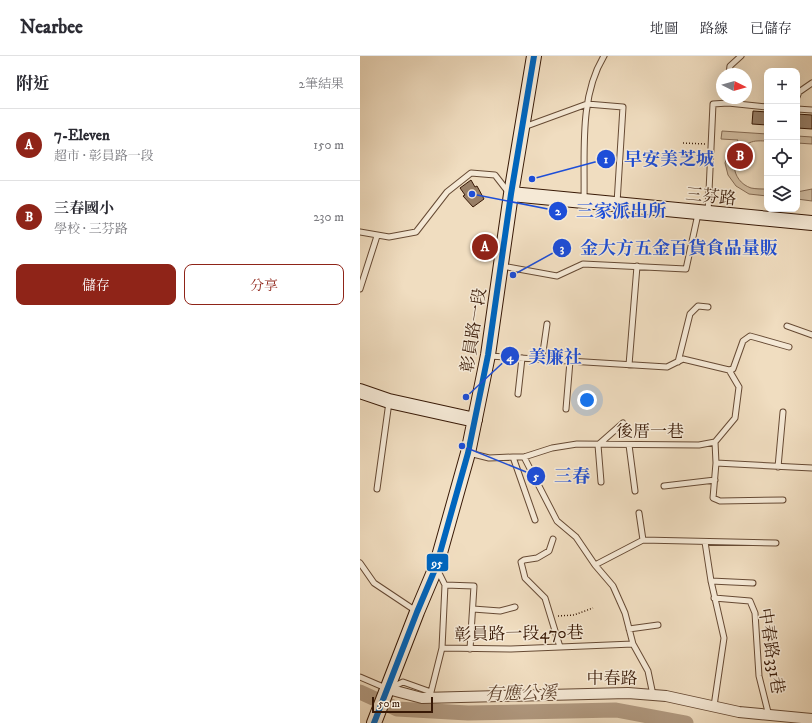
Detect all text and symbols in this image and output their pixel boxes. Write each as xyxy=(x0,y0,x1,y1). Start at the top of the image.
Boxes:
text: Nearbee xyxy=(20,16,83,39)
text: 地圖 xyxy=(650,20,678,38)
text: 路線 xyxy=(700,20,728,38)
text: 已儲存 xyxy=(750,20,792,38)
north arrow xyxy=(716,68,752,104)
map controls xyxy=(764,68,800,212)
button: + xyxy=(764,68,800,104)
text: 附近 xyxy=(16,73,50,95)
text: 2筆結果 xyxy=(299,76,344,92)
button: − xyxy=(764,104,800,140)
text: 7-Eleven xyxy=(54,126,110,145)
text: A xyxy=(25,137,33,153)
text: 150 m xyxy=(313,137,344,153)
button: locate xyxy=(764,140,800,176)
pin: B xyxy=(727,141,753,171)
callout: 早安美芝城 xyxy=(596,144,722,174)
text: 超市 · 彰員路一段 xyxy=(54,148,154,164)
text: 早安美芝城 xyxy=(624,149,714,171)
text: 1 xyxy=(604,152,609,167)
button: layers xyxy=(764,176,800,212)
street label: 三芬路 xyxy=(684,183,737,211)
callout: 三家派出所 xyxy=(548,196,674,226)
text: 三春國小 xyxy=(54,199,114,218)
text: 三家派出所 xyxy=(576,201,667,223)
text: 2 xyxy=(555,204,562,219)
text: B xyxy=(25,209,33,225)
text: 230 m xyxy=(313,209,344,225)
text: 學校 · 三芬路 xyxy=(54,221,128,237)
pin: A xyxy=(472,232,498,262)
callout: 金大方五金百貨食品量販 xyxy=(552,233,786,263)
text: 金大方五金百貨食品量販 xyxy=(580,238,778,260)
text: 3 xyxy=(560,241,565,256)
button: 儲存 xyxy=(16,264,176,305)
button: 分享 xyxy=(184,264,344,305)
street label: 彰員路一段 xyxy=(456,286,492,374)
callout: 美廉社 xyxy=(500,341,590,371)
text: 美廉社 xyxy=(528,347,582,369)
text: 4 xyxy=(506,350,515,365)
your location xyxy=(577,390,597,410)
street label: 後厝一巷 xyxy=(616,421,684,443)
callout: 三春 xyxy=(526,461,598,491)
text: 三春 xyxy=(554,466,590,488)
text: 5 xyxy=(532,469,539,484)
line badge: 95 xyxy=(426,553,449,572)
text: 95 xyxy=(431,557,443,571)
street label: 中春路331巷 xyxy=(753,607,789,696)
street label: 彰員路一段470巷 xyxy=(454,622,584,646)
street label: 中春路 xyxy=(587,668,638,690)
water label: 有應公溪 xyxy=(485,682,559,706)
scale bar xyxy=(372,695,433,714)
text: 50 m xyxy=(378,697,400,711)

